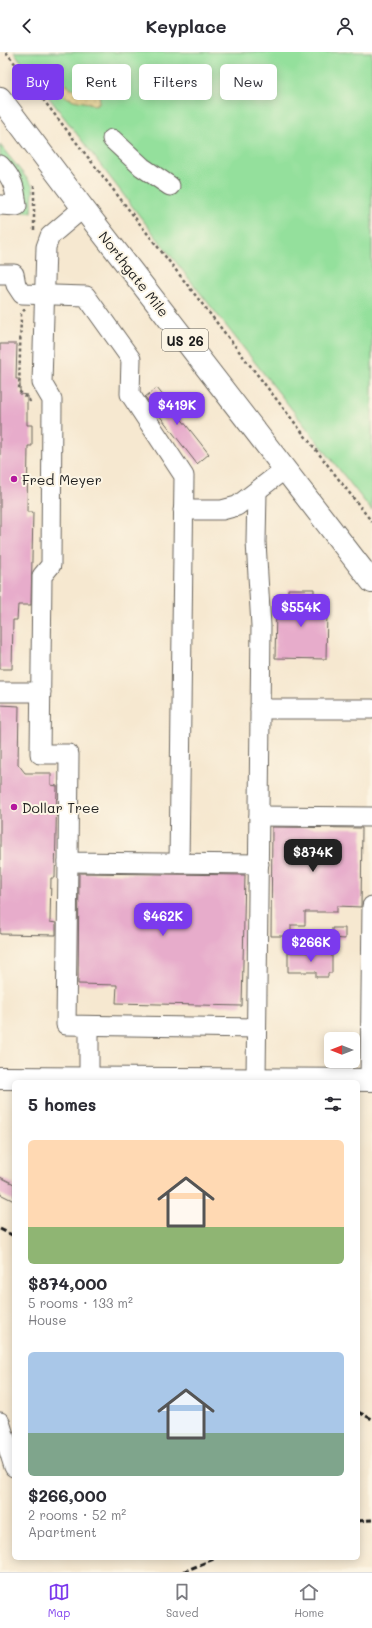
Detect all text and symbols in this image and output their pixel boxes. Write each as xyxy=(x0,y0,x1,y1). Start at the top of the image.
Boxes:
text: Keyplace xyxy=(145,14,227,38)
icon: back xyxy=(16,15,38,37)
icon: person xyxy=(334,15,356,37)
chip: Buy xyxy=(12,64,64,100)
chip: Rent xyxy=(72,64,131,100)
chip: Filters xyxy=(139,64,212,100)
chip: New xyxy=(220,64,277,100)
street label: Northgate Mile xyxy=(95,227,173,321)
road number: US 26 xyxy=(162,329,208,351)
pin: $419K xyxy=(149,392,205,426)
text: $419K xyxy=(158,396,196,413)
place label: Fred Meyer xyxy=(22,470,102,489)
marker: Fred Meyer xyxy=(9,474,19,484)
pin: $554K xyxy=(273,594,329,628)
text: $554K xyxy=(281,598,321,615)
place label: Dollar Tree xyxy=(22,798,99,817)
marker: Dollar Tree xyxy=(9,802,19,812)
pin: $874K xyxy=(285,839,341,873)
text: $874K xyxy=(293,843,333,860)
pin: $462K xyxy=(135,903,191,937)
text: $462K xyxy=(143,907,183,924)
pin: $266K xyxy=(283,929,339,963)
text: $266K xyxy=(291,933,331,950)
north arrow xyxy=(324,1032,360,1068)
map controls xyxy=(324,1032,360,1068)
text: 5 homes xyxy=(28,1093,96,1115)
icon: filters xyxy=(322,1093,344,1115)
icon: home xyxy=(150,1166,222,1238)
text: $874,000 xyxy=(28,1272,107,1294)
text: 5 rooms · 133 m² xyxy=(28,1294,133,1311)
text: House xyxy=(28,1311,66,1328)
icon: home xyxy=(150,1378,222,1450)
text: $266,000 xyxy=(28,1484,107,1506)
text: 2 rooms · 52 m² xyxy=(28,1506,126,1523)
text: Apartment xyxy=(28,1523,97,1540)
tab: Map xyxy=(48,1581,70,1620)
tab: Saved xyxy=(166,1581,199,1620)
tab: Home xyxy=(294,1581,324,1620)

